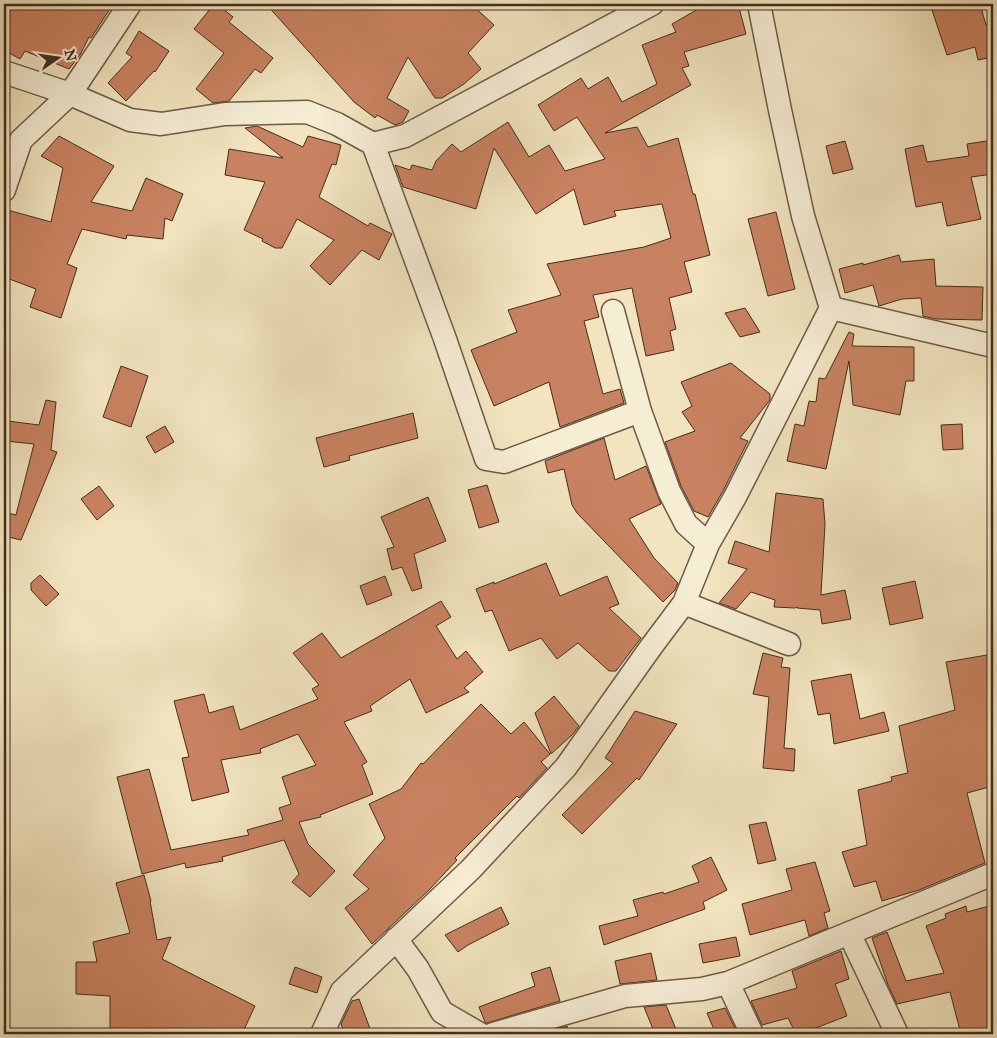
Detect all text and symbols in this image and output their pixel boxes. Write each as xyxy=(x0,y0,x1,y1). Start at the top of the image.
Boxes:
north arrow xyxy=(32,32,82,82)
text: N xyxy=(61,47,80,63)

